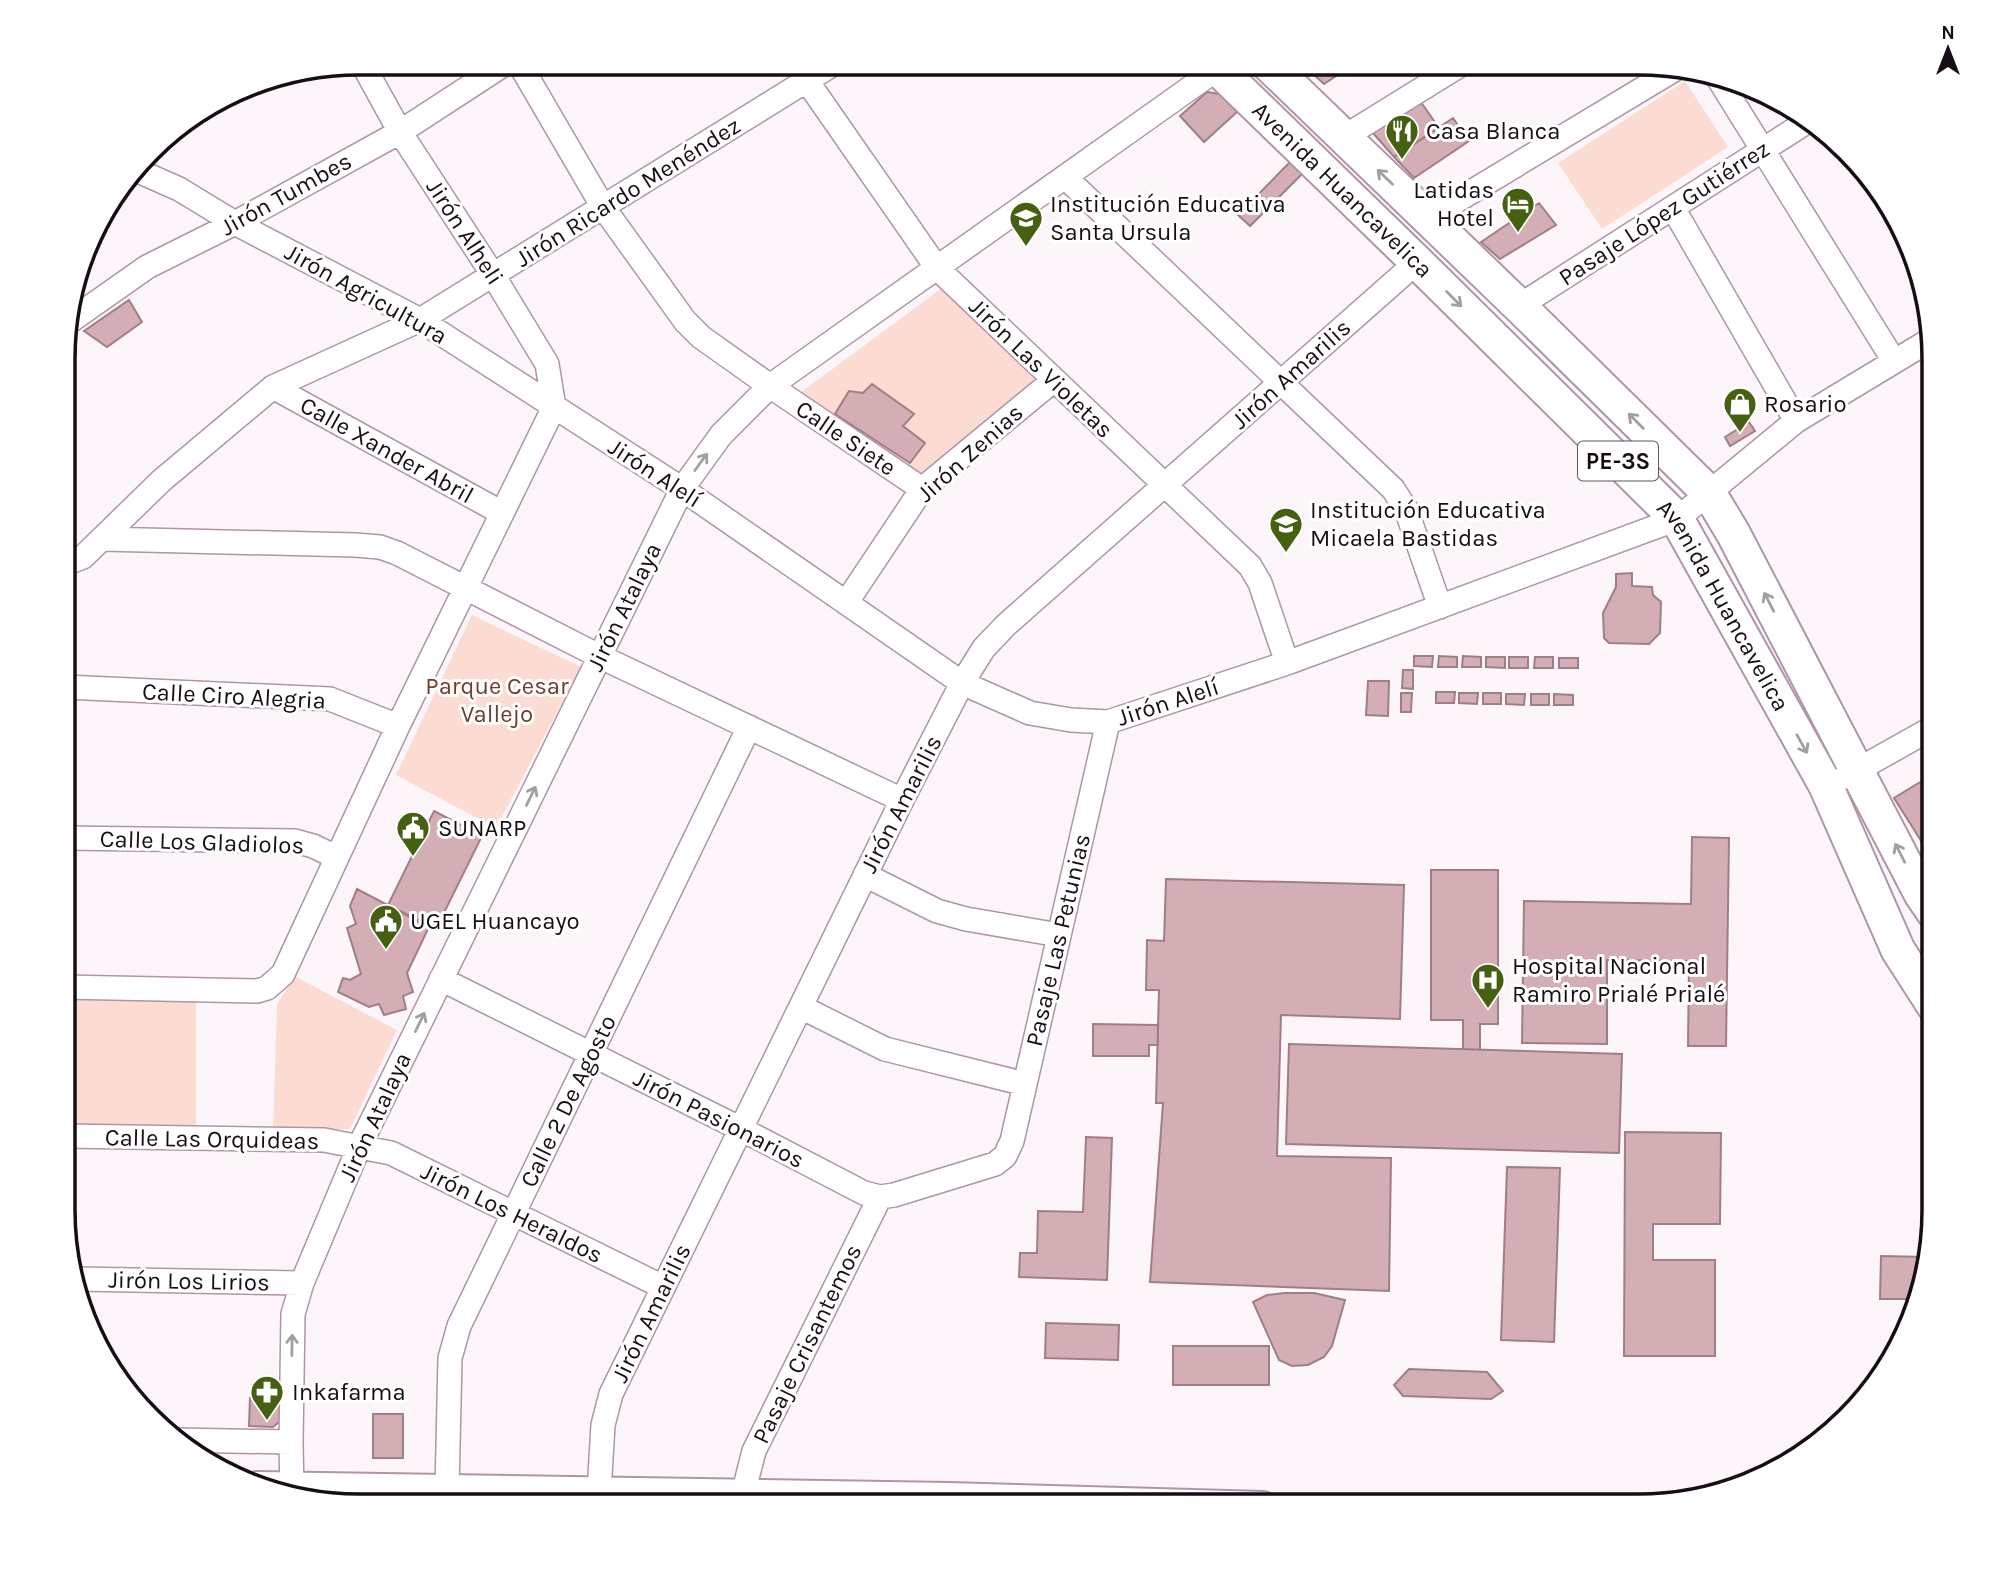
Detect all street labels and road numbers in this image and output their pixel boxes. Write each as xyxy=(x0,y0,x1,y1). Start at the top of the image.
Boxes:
street label: Avenida Huancavelica xyxy=(1247,96,1439,284)
street label: Jirón Ricardo Menéndez xyxy=(510,111,746,273)
street label: Pasaje López Gutiérrez xyxy=(1554,134,1774,292)
street label: Jirón Tumbes xyxy=(216,147,356,241)
street label: Jirón Alheli xyxy=(421,174,509,290)
street label: Jirón Agricultura xyxy=(280,238,452,350)
street label: Jirón Las Violetas xyxy=(963,292,1119,444)
street label: Jirón Amarilis xyxy=(1226,313,1356,435)
street label: Calle Xander Abril xyxy=(295,391,479,509)
street label: Calle Siete xyxy=(791,394,901,482)
street label: Jirón Zenias xyxy=(911,398,1029,508)
street label: Jirón Alelí xyxy=(603,433,708,514)
road number: PE-3S xyxy=(1578,442,1658,481)
street label: Avenida Huancavelica xyxy=(1651,493,1795,716)
street label: Jirón Atalaya xyxy=(581,538,667,676)
street label: Jirón Alelí xyxy=(1113,672,1223,732)
street label: Calle Ciro Alegria xyxy=(141,677,327,715)
street label: Jirón Amarilis xyxy=(854,731,948,877)
street label: Calle Los Gladiolos xyxy=(99,824,305,860)
street label: Pasaje Las Petunias xyxy=(1020,831,1096,1049)
street label: Calle 2 De Agosto xyxy=(514,1010,622,1192)
street label: Jirón Atalaya xyxy=(333,1048,417,1186)
street label: Jirón Pasionarios xyxy=(629,1064,809,1174)
street label: Calle Las Orquideas xyxy=(105,1123,319,1155)
street label: Jirón Los Heraldos xyxy=(417,1157,607,1269)
street label: Jirón Amarilis xyxy=(605,1239,697,1387)
street label: Pasaje Crisantemos xyxy=(747,1240,867,1448)
street label: Jirón Los Lirios xyxy=(108,1266,270,1296)

